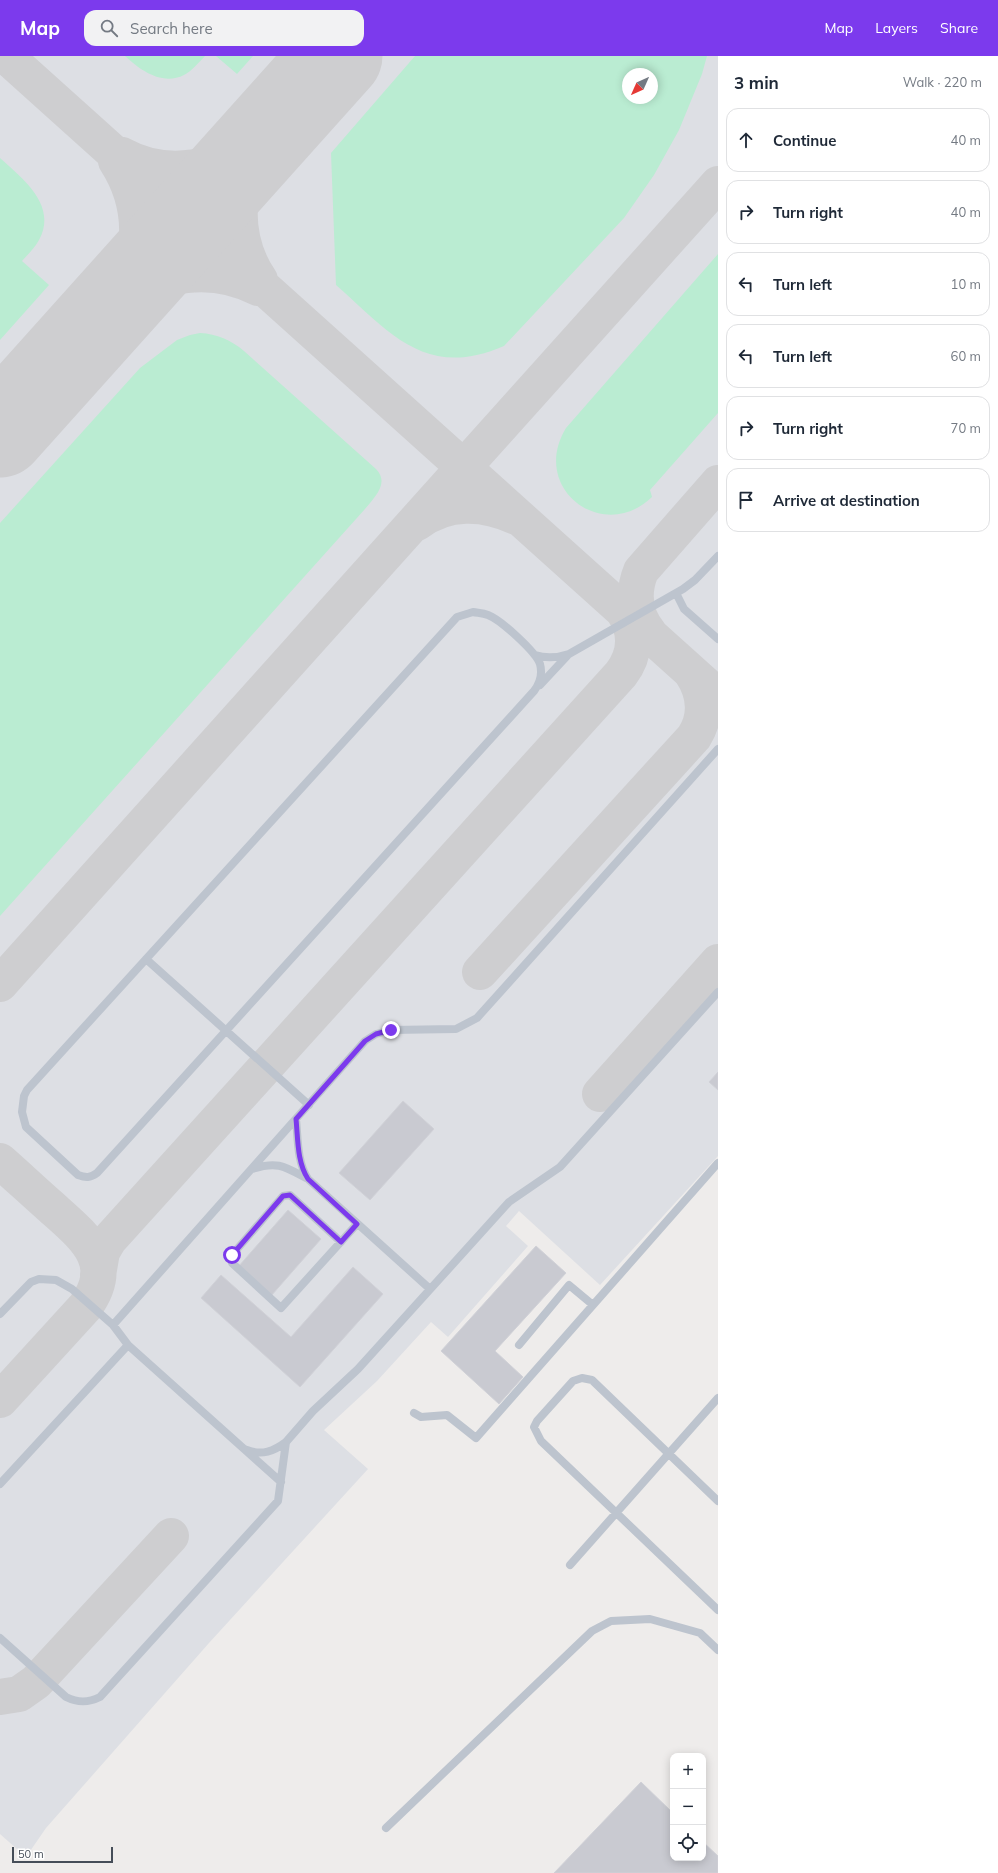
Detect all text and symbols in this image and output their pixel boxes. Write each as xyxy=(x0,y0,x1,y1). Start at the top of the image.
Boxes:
search box xyxy=(84,10,364,46)
text: Map xyxy=(20,16,60,40)
icon: search xyxy=(98,17,120,39)
text: Search here xyxy=(130,19,213,38)
text: Map xyxy=(824,19,853,37)
text: Layers xyxy=(875,19,918,37)
text: Share xyxy=(940,19,978,37)
north arrow xyxy=(622,68,658,104)
text: 3 min xyxy=(734,72,779,93)
text: Walk · 220 m xyxy=(903,74,982,90)
icon: ahead xyxy=(735,129,757,151)
text: Continue xyxy=(773,131,836,150)
text: 40 m xyxy=(951,132,981,148)
icon: right xyxy=(735,201,757,223)
text: Turn right xyxy=(773,203,843,222)
text: 40 m xyxy=(951,204,981,220)
icon: left xyxy=(735,273,757,295)
text: Turn left xyxy=(773,275,832,294)
text: 10 m xyxy=(951,276,981,292)
icon: left xyxy=(735,345,757,367)
text: Turn left xyxy=(773,347,832,366)
text: 60 m xyxy=(951,348,981,364)
icon: right xyxy=(735,417,757,439)
text: Turn right xyxy=(773,419,843,438)
text: 70 m xyxy=(951,420,981,436)
icon: arrive xyxy=(735,489,757,511)
text: Arrive at destination xyxy=(773,491,920,510)
route end xyxy=(382,1021,400,1039)
route start xyxy=(223,1246,241,1264)
map controls xyxy=(670,1753,706,1861)
button: + xyxy=(670,1753,706,1789)
button: − xyxy=(670,1789,706,1825)
button: locate xyxy=(670,1825,706,1861)
scale bar xyxy=(12,1845,113,1864)
text: 50 m xyxy=(18,1847,44,1861)

